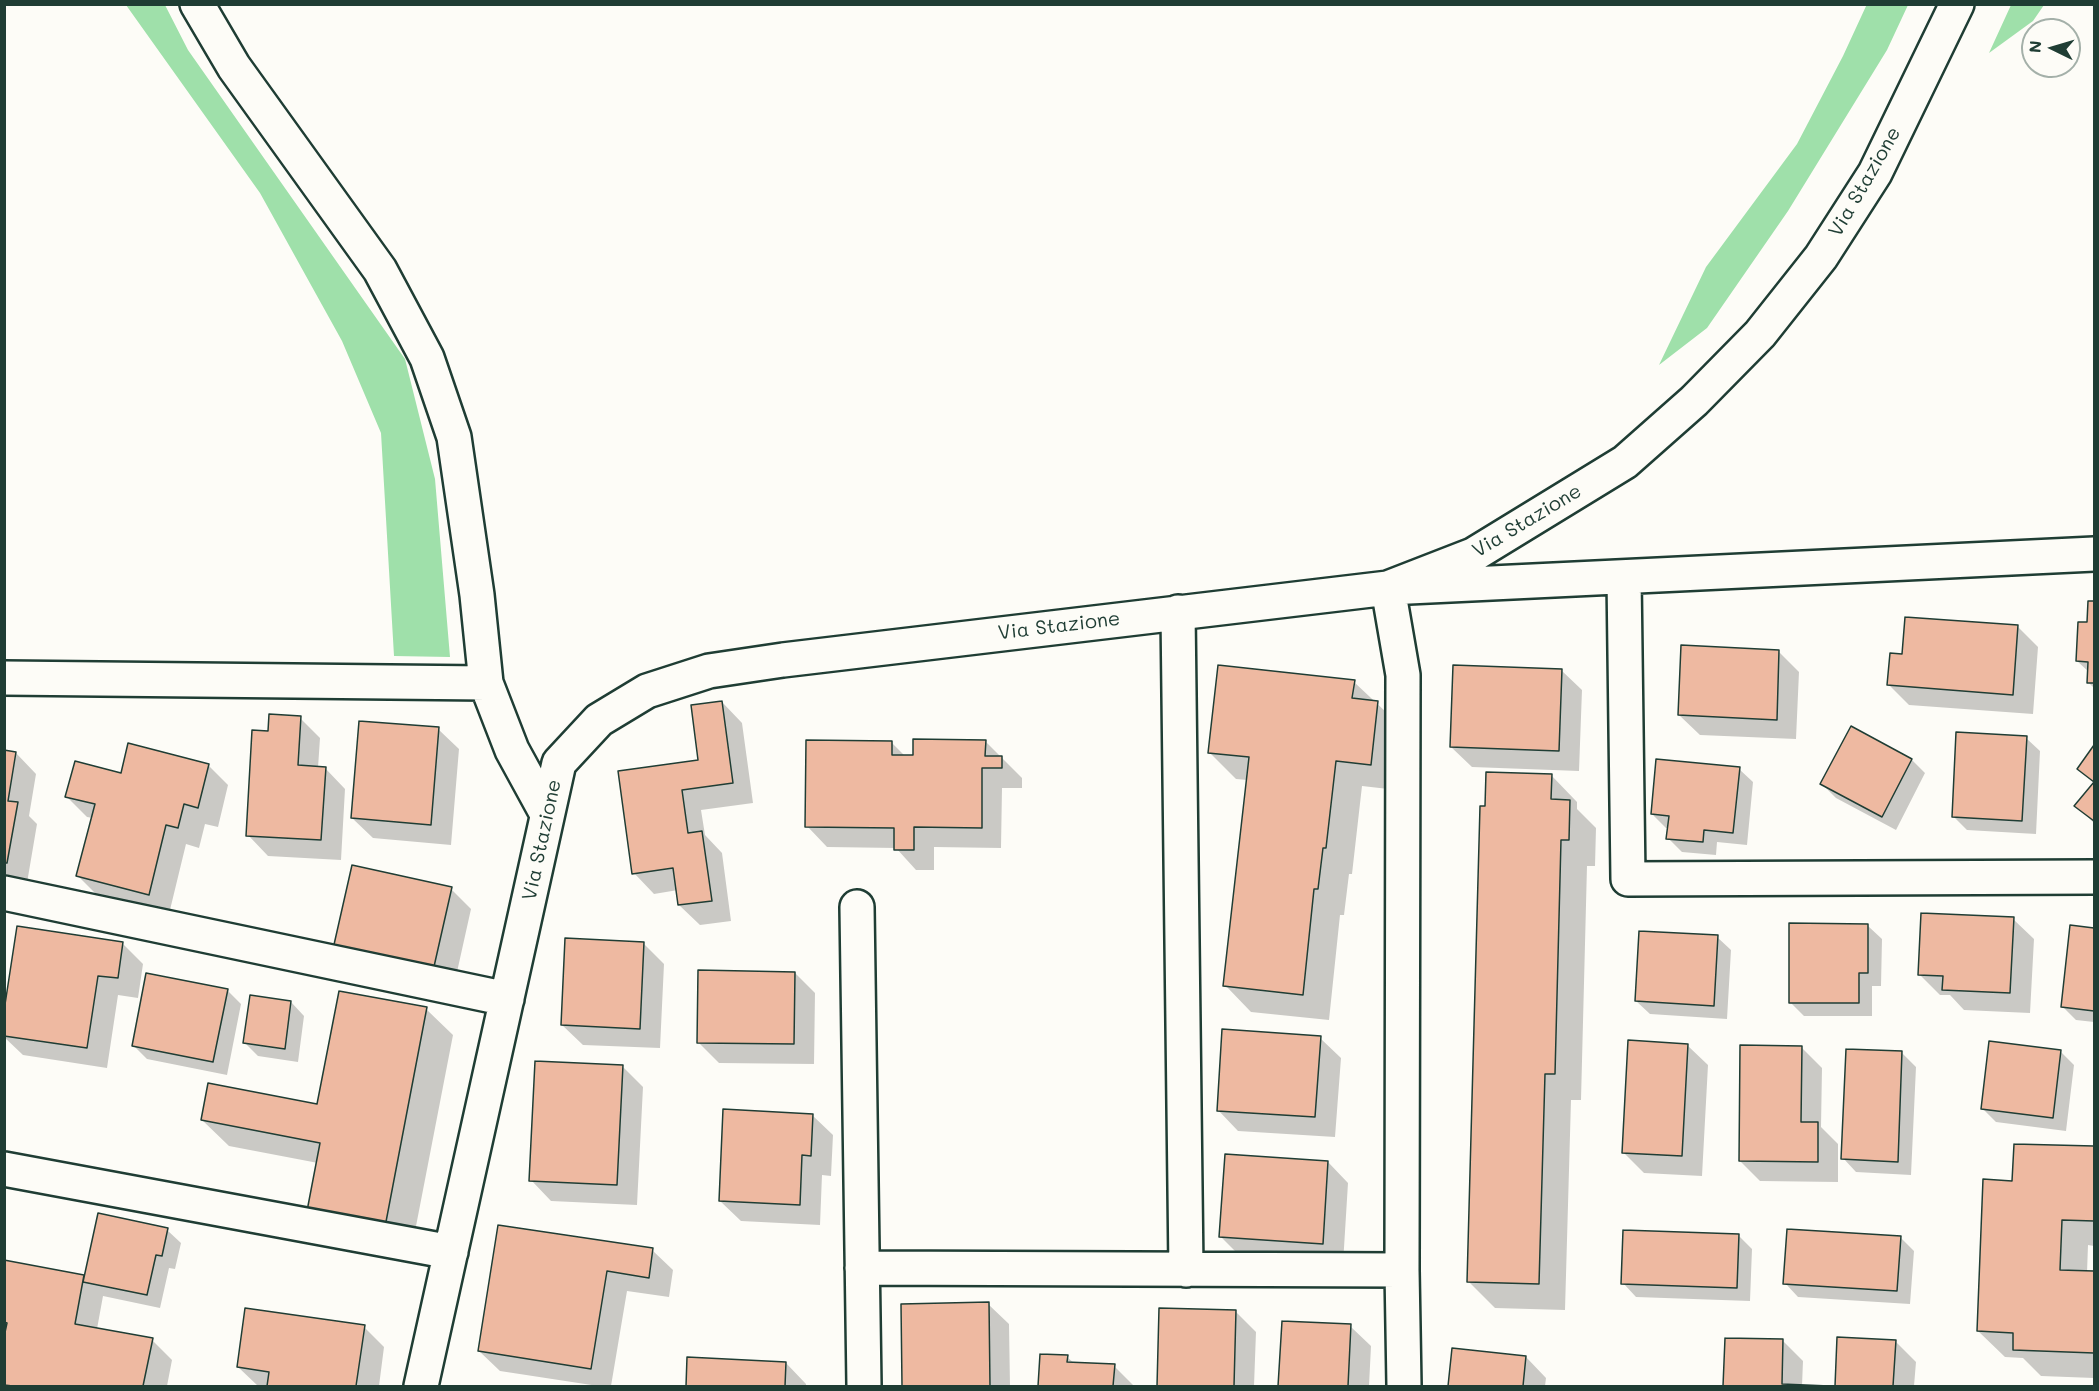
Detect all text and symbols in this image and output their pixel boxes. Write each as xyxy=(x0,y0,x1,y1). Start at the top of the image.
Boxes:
north arrow xyxy=(2021,18,2081,78)
text: N xyxy=(2024,40,2046,54)
street label: Via Stazione xyxy=(1824,123,1906,241)
street label: Via Stazione xyxy=(1468,479,1586,563)
street label: Via Stazione xyxy=(997,607,1121,645)
street label: Via Stazione xyxy=(517,777,567,903)

